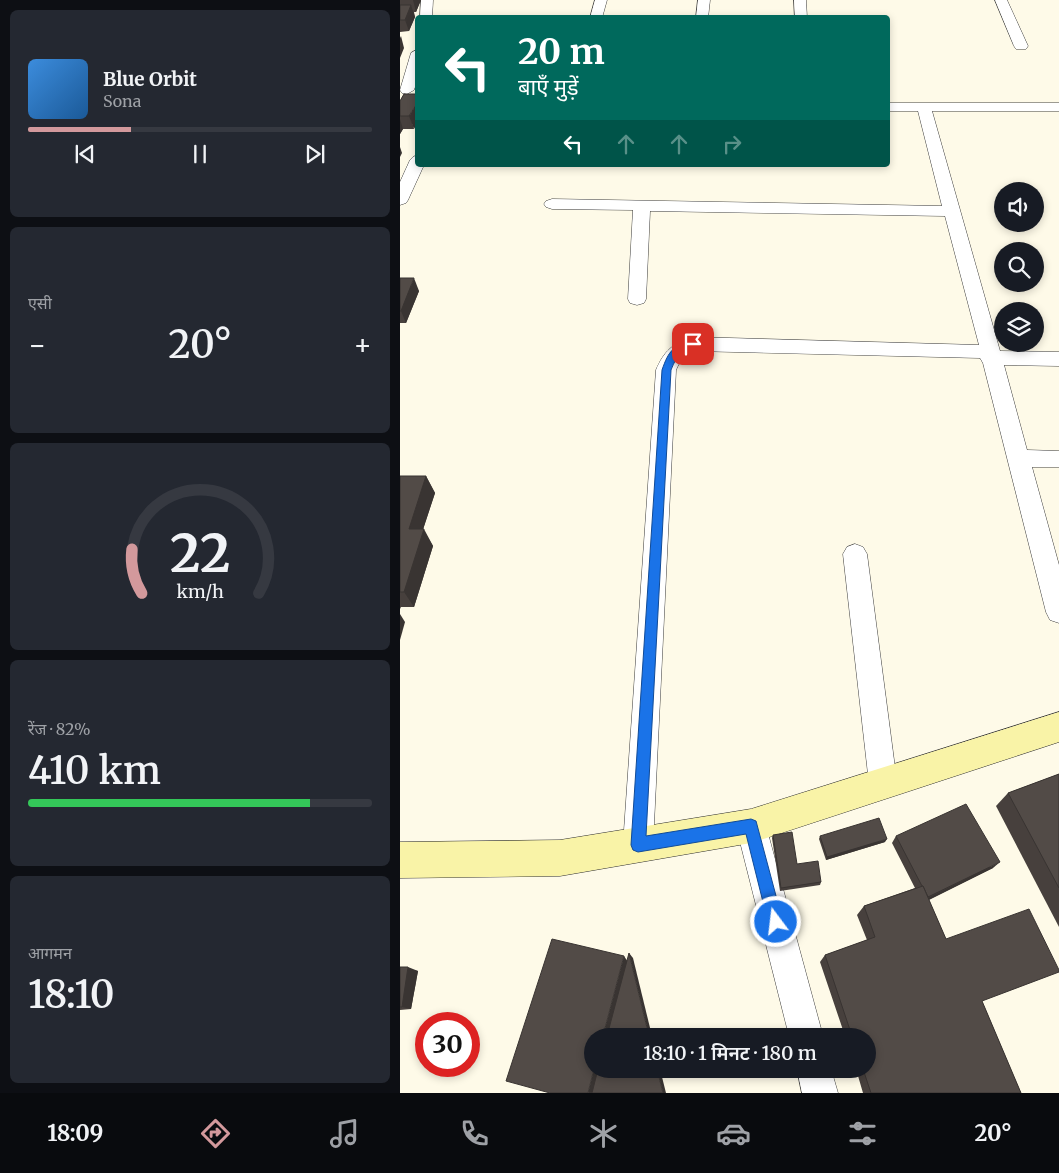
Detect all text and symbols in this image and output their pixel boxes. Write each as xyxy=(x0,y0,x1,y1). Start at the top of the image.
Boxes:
text: 20 m xyxy=(518,30,605,74)
icon: left xyxy=(435,35,500,100)
text: Blue Orbit xyxy=(103,67,197,91)
text: बाएँ मुड़ें xyxy=(518,73,579,101)
text: Sona xyxy=(103,91,141,111)
icon: left xyxy=(559,130,587,158)
icon: ahead xyxy=(612,130,640,158)
icon: ahead xyxy=(665,130,693,158)
icon: right xyxy=(718,130,746,158)
icon: previous xyxy=(71,140,99,168)
icon: pause xyxy=(186,140,214,168)
icon: next xyxy=(301,140,329,168)
map controls xyxy=(994,182,1044,352)
button: sound xyxy=(994,182,1044,232)
button: search xyxy=(994,242,1044,292)
text: एसी xyxy=(28,293,52,313)
button: layers xyxy=(994,302,1044,352)
text: 20° xyxy=(168,321,232,368)
pin xyxy=(672,323,714,365)
text: − xyxy=(28,327,47,363)
text: + xyxy=(353,327,372,363)
icon: arrive xyxy=(679,330,707,358)
text: 22 xyxy=(170,521,230,586)
text: km/h xyxy=(176,580,224,603)
text: रेंज · 82% xyxy=(28,719,91,739)
text: 410 km xyxy=(28,747,161,794)
position arrow xyxy=(749,895,801,947)
text: आगमन xyxy=(28,943,72,963)
text: 18:10 xyxy=(28,971,115,1018)
speed limit sign: 30 xyxy=(415,1012,480,1077)
text: 18:10 · 1 मिनट · 180 m xyxy=(643,1041,817,1065)
icon: directions xyxy=(198,1116,233,1151)
icon: music xyxy=(327,1116,362,1151)
icon: phone xyxy=(457,1116,492,1151)
icon: climate xyxy=(586,1116,621,1151)
icon: car xyxy=(716,1116,751,1151)
icon: filters xyxy=(845,1116,880,1151)
text: 18:09 xyxy=(47,1119,103,1147)
text: 20° xyxy=(974,1119,1012,1147)

